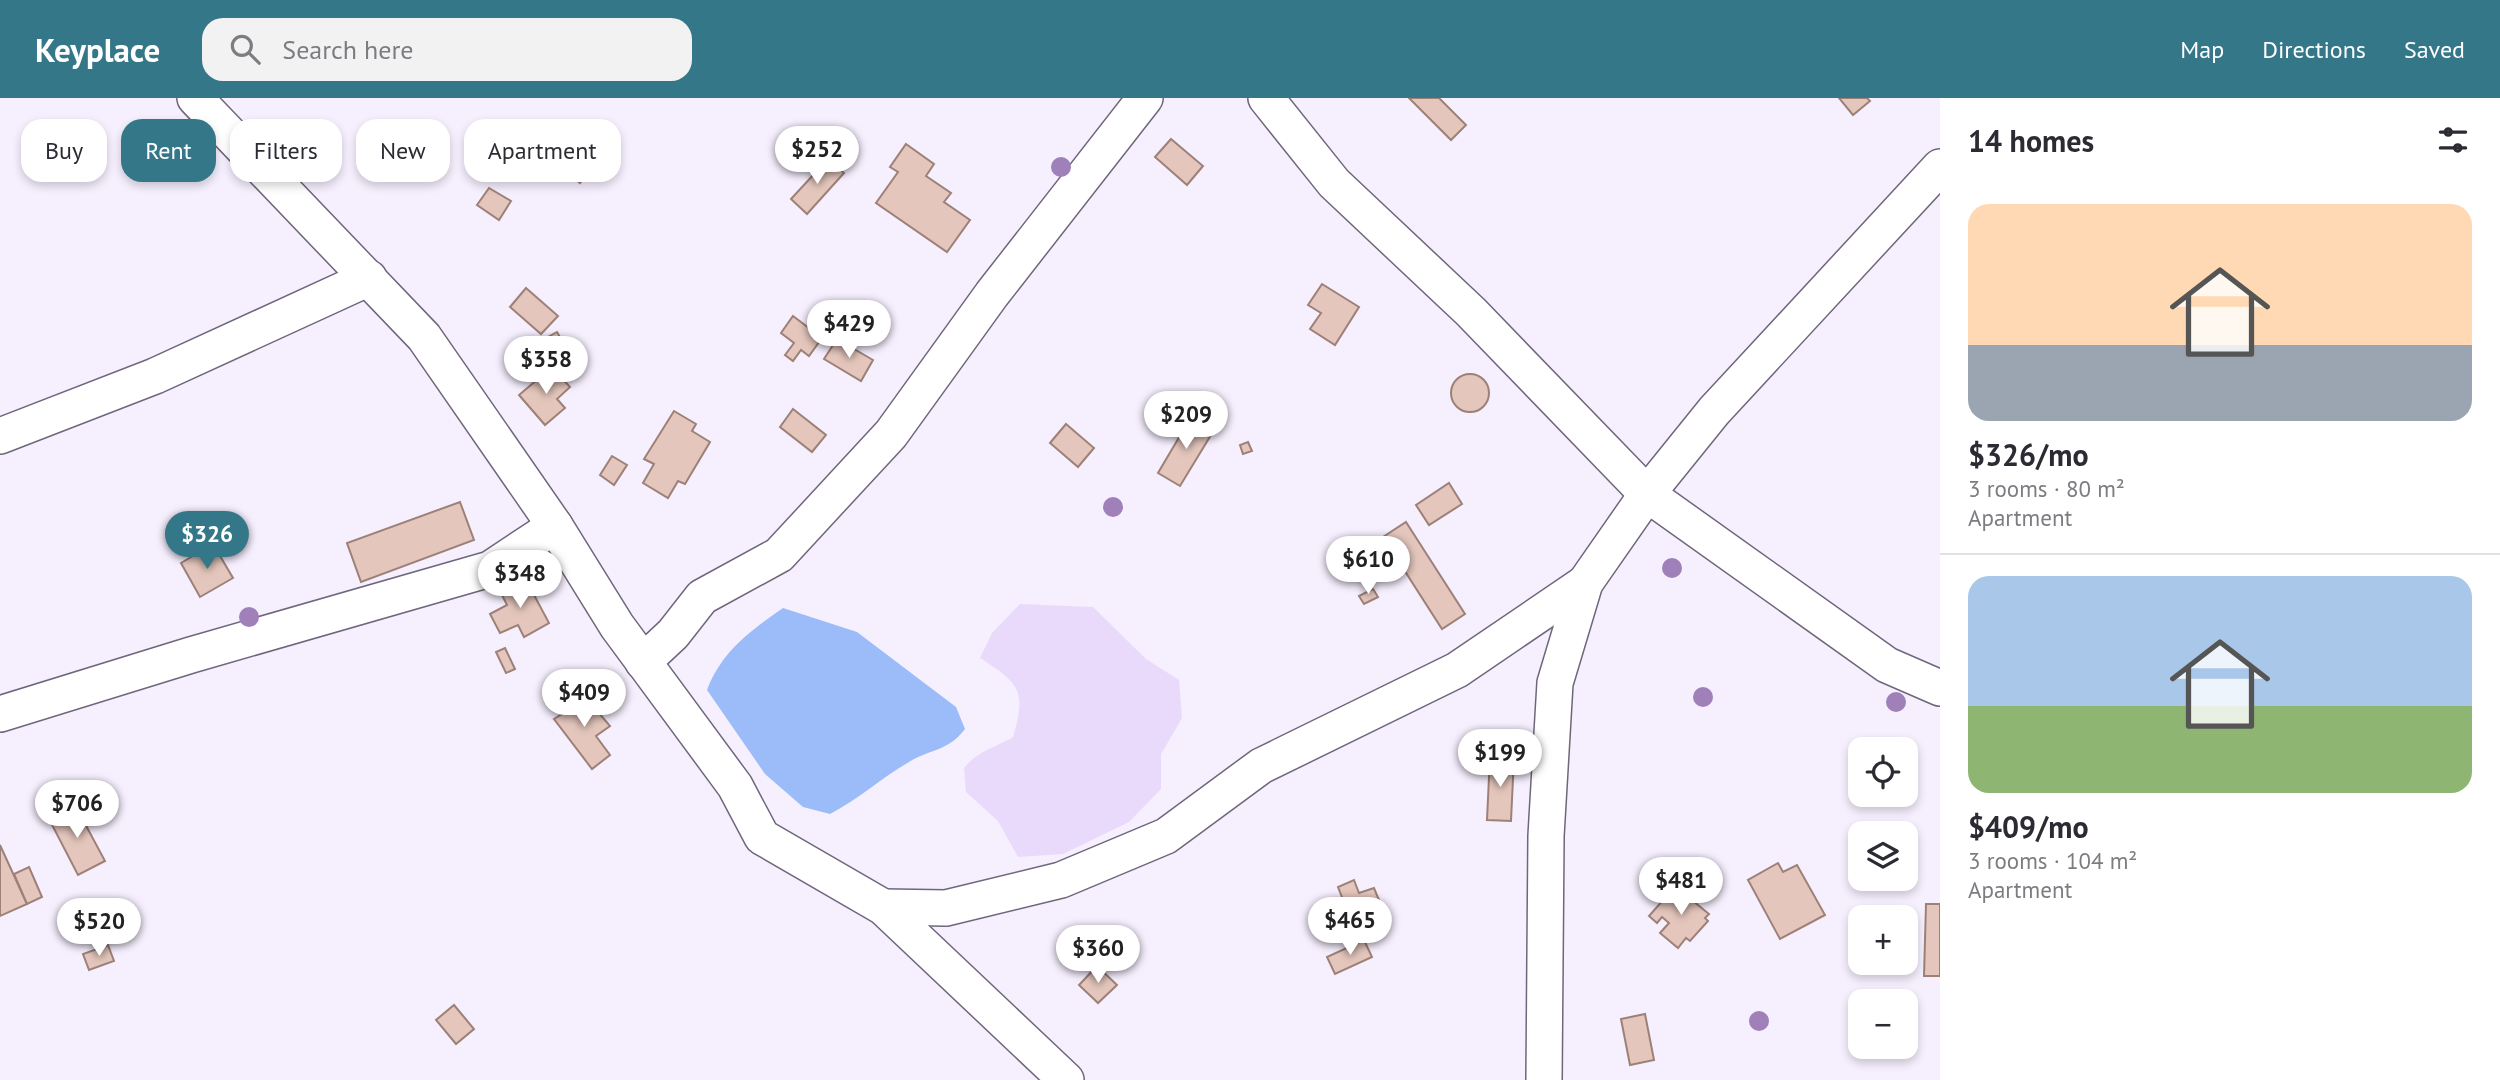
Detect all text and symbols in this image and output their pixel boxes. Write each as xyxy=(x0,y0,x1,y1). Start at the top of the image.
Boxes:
search box xyxy=(202,18,692,81)
text: Keyplace xyxy=(35,28,160,71)
icon: search xyxy=(226,30,264,68)
text: Search here xyxy=(282,33,413,66)
text: Map xyxy=(2180,34,2224,65)
text: Directions xyxy=(2262,34,2366,65)
text: Saved xyxy=(2404,34,2465,65)
chip: Buy xyxy=(21,119,107,182)
chip: Rent xyxy=(121,119,216,182)
chip: Filters xyxy=(230,119,342,182)
chip: New xyxy=(356,119,450,182)
chip: Apartment xyxy=(464,119,621,182)
text: 14 homes xyxy=(1968,121,2094,160)
icon: filters xyxy=(2434,121,2472,159)
pin: $252 xyxy=(776,126,858,186)
text: $252 xyxy=(791,134,843,163)
icon: home xyxy=(2157,249,2283,375)
pin: $429 xyxy=(808,300,890,360)
text: $429 xyxy=(823,308,875,337)
pin: $358 xyxy=(505,336,587,396)
text: $358 xyxy=(520,344,572,373)
pin: $209 xyxy=(1145,392,1227,451)
text: $209 xyxy=(1160,399,1212,428)
text: $326/mo xyxy=(1968,435,2089,474)
text: 3 rooms · 80 m² xyxy=(1968,474,2125,503)
text: Apartment xyxy=(1968,503,2072,532)
pin: $326 xyxy=(166,512,248,571)
text: $326 xyxy=(181,519,233,548)
pin: $610 xyxy=(1327,536,1409,596)
text: $610 xyxy=(1342,544,1394,573)
pin: $348 xyxy=(479,550,561,610)
text: $348 xyxy=(494,558,546,587)
icon: home xyxy=(2157,621,2283,747)
pin: $409 xyxy=(543,670,625,729)
text: $409 xyxy=(558,677,610,706)
pin: $199 xyxy=(1459,730,1541,789)
text: $199 xyxy=(1474,737,1526,766)
map controls xyxy=(1848,737,1918,1059)
button: locate xyxy=(1848,737,1918,807)
pin: $706 xyxy=(36,780,118,840)
text: $706 xyxy=(51,788,103,817)
text: $409/mo xyxy=(1968,807,2089,846)
button: layers xyxy=(1848,821,1918,891)
text: 3 rooms · 104 m² xyxy=(1968,846,2137,875)
pin: $481 xyxy=(1640,858,1722,917)
text: $481 xyxy=(1655,865,1707,894)
text: Apartment xyxy=(1968,875,2072,904)
pin: $520 xyxy=(58,898,140,958)
pin: $465 xyxy=(1309,898,1391,957)
text: $465 xyxy=(1324,905,1376,934)
button: + xyxy=(1848,905,1918,975)
text: $520 xyxy=(73,906,125,935)
pin: $360 xyxy=(1057,926,1139,985)
text: $360 xyxy=(1072,933,1124,962)
button: − xyxy=(1848,989,1918,1059)

